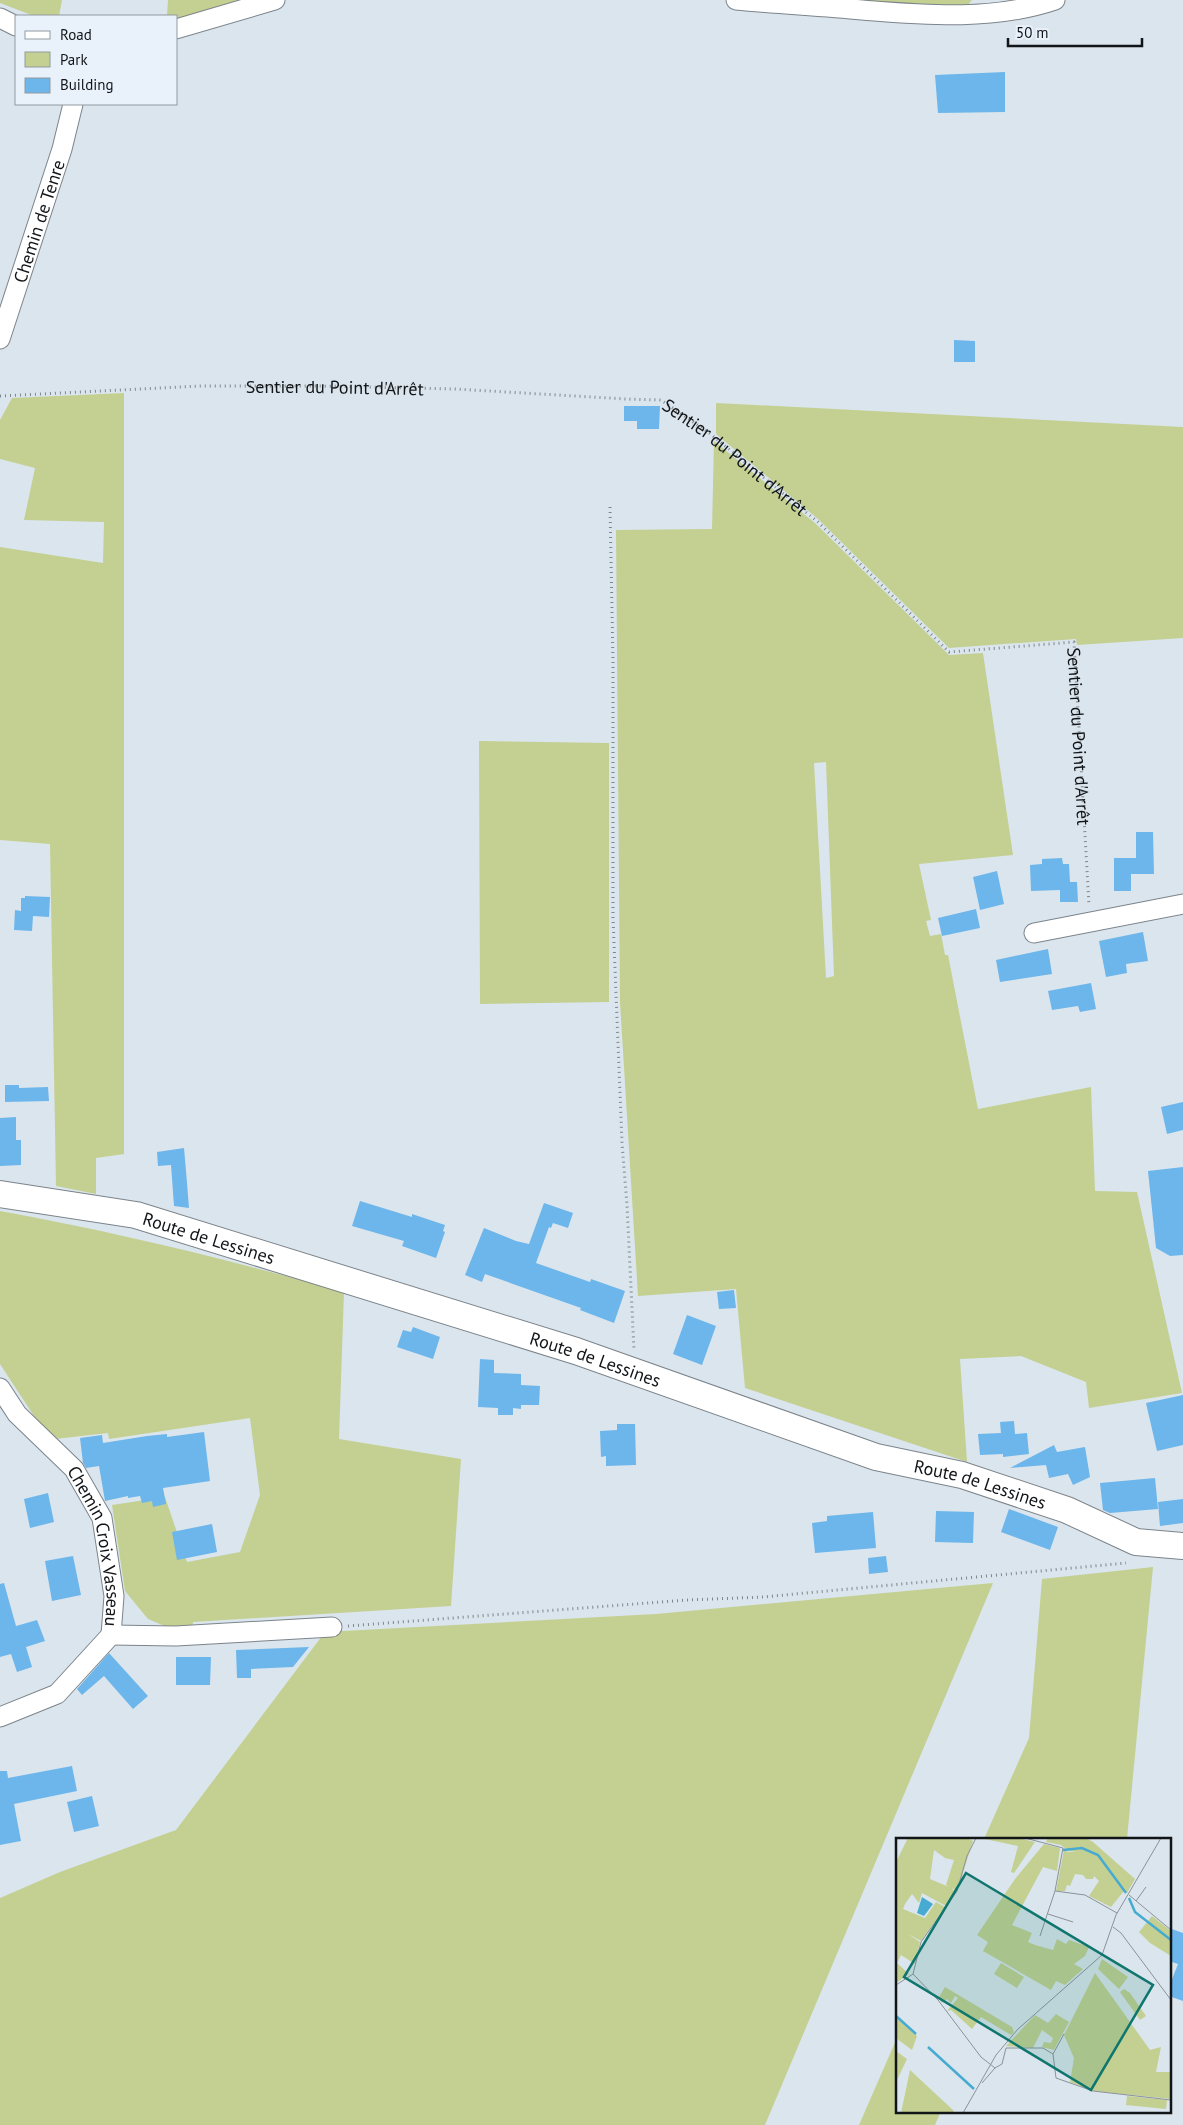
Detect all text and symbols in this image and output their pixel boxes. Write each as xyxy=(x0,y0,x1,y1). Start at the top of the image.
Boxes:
legend xyxy=(15,15,178,105)
scale bar xyxy=(1008,15,1142,47)
text: 50 m xyxy=(1016,23,1049,42)
text: Road xyxy=(60,25,92,44)
text: Park xyxy=(60,50,88,69)
text: Building xyxy=(60,75,114,94)
street label: Chemin de Tenre xyxy=(8,156,69,286)
street label: Sentier du Point d'Arrêt xyxy=(246,374,424,400)
street label: Sentier du Point d'Arrêt xyxy=(658,393,812,520)
street label: Sentier du Point d'Arrêt xyxy=(1063,647,1096,826)
street label: Route de Lessines xyxy=(140,1206,278,1269)
street label: Route de Lessines xyxy=(527,1326,664,1392)
street label: Route de Lessines xyxy=(912,1454,1049,1514)
street label: Chemin Croix Vasseau xyxy=(63,1461,126,1627)
inset map xyxy=(896,1838,1170,2112)

